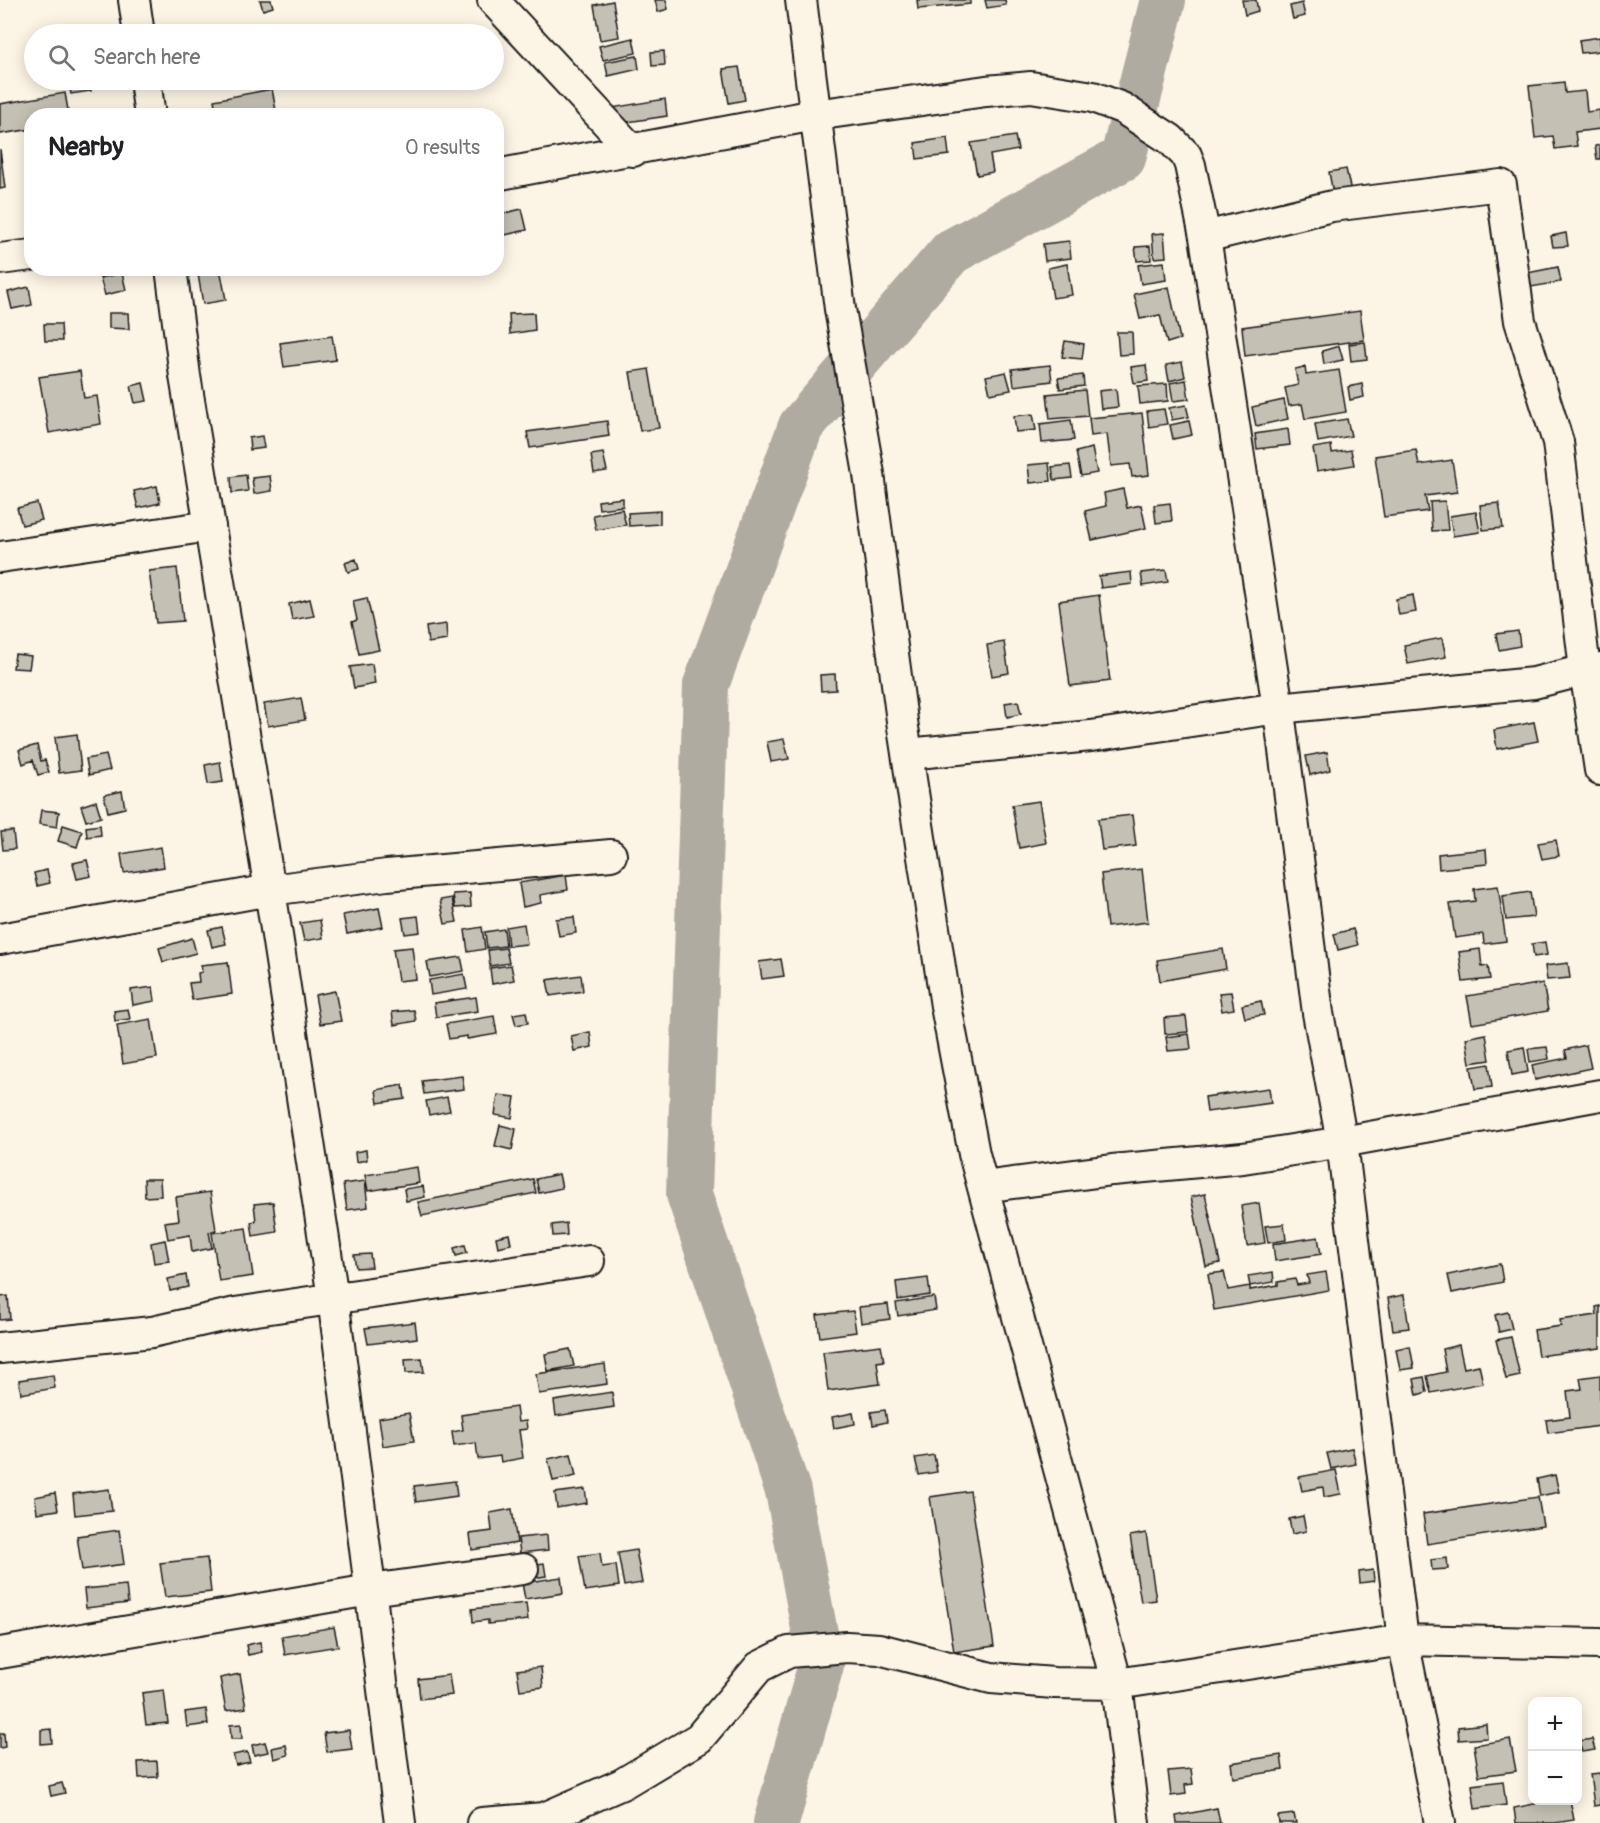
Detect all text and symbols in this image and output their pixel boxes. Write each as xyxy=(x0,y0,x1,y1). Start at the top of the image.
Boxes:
search box xyxy=(24,24,504,90)
icon: search xyxy=(45,41,78,74)
text: Search here xyxy=(93,43,200,71)
text: Nearby xyxy=(48,131,124,163)
text: 0 results xyxy=(405,135,480,160)
map controls xyxy=(1528,1697,1582,1805)
button: + xyxy=(1528,1697,1582,1751)
button: − xyxy=(1528,1751,1582,1805)

